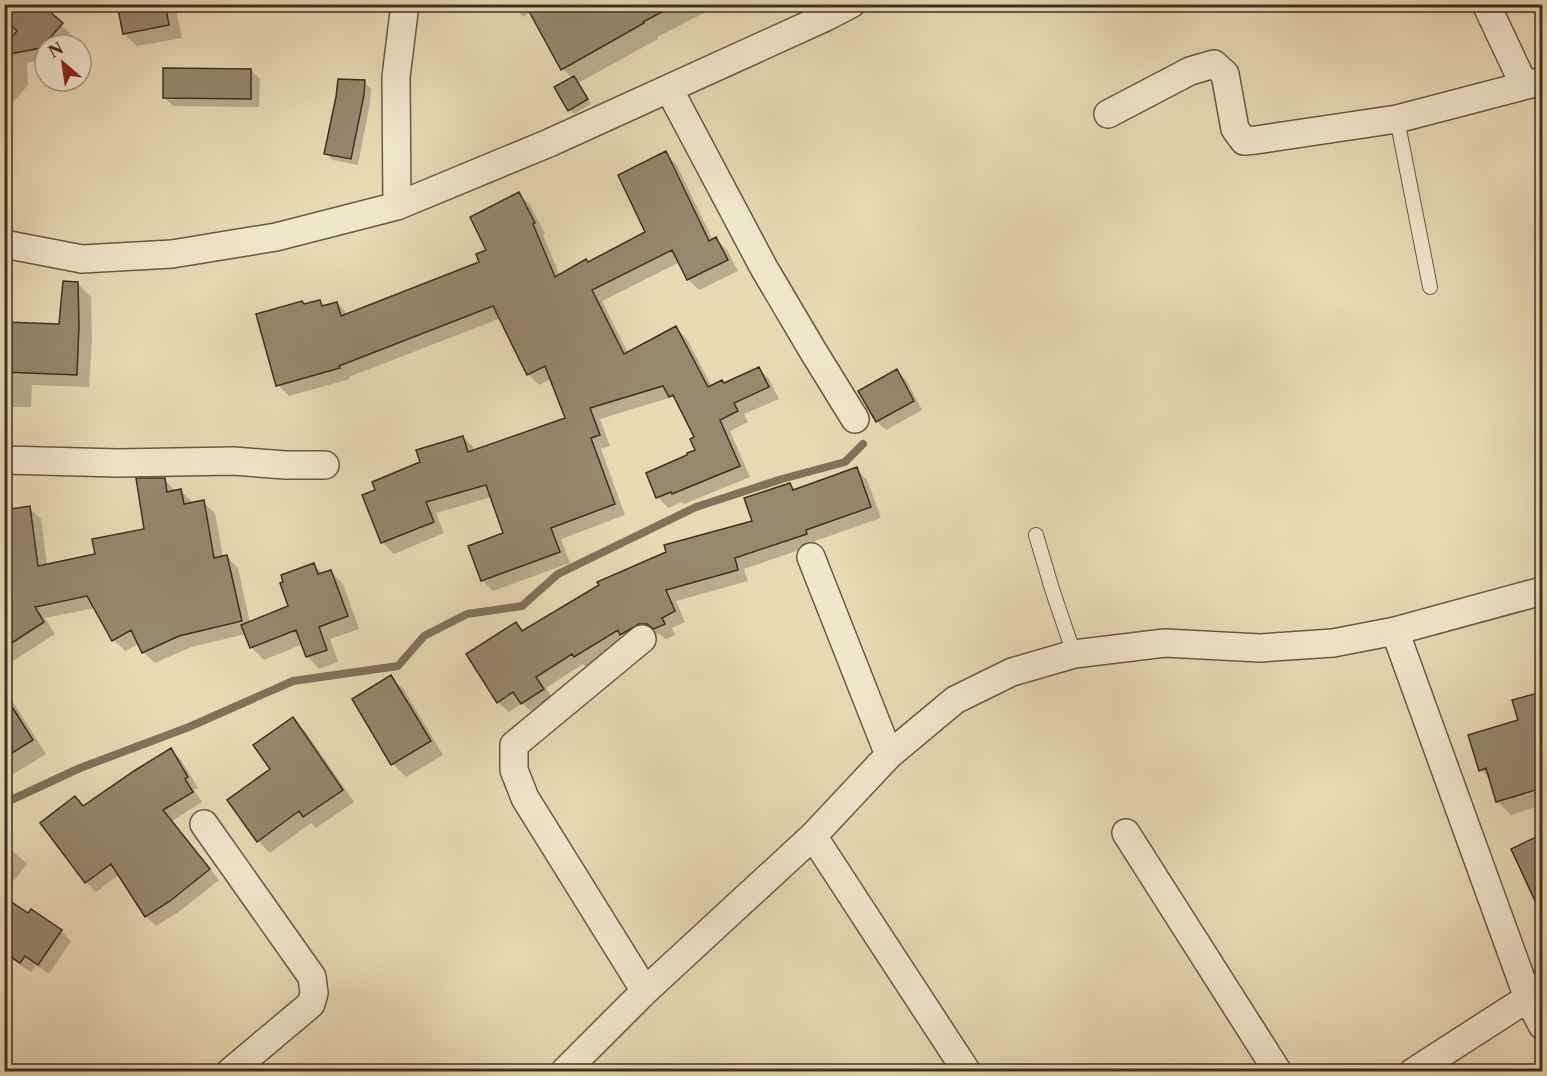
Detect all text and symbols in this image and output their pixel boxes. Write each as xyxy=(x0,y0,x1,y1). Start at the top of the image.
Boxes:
north arrow xyxy=(33,33,93,93)
text: N xyxy=(45,38,67,62)

